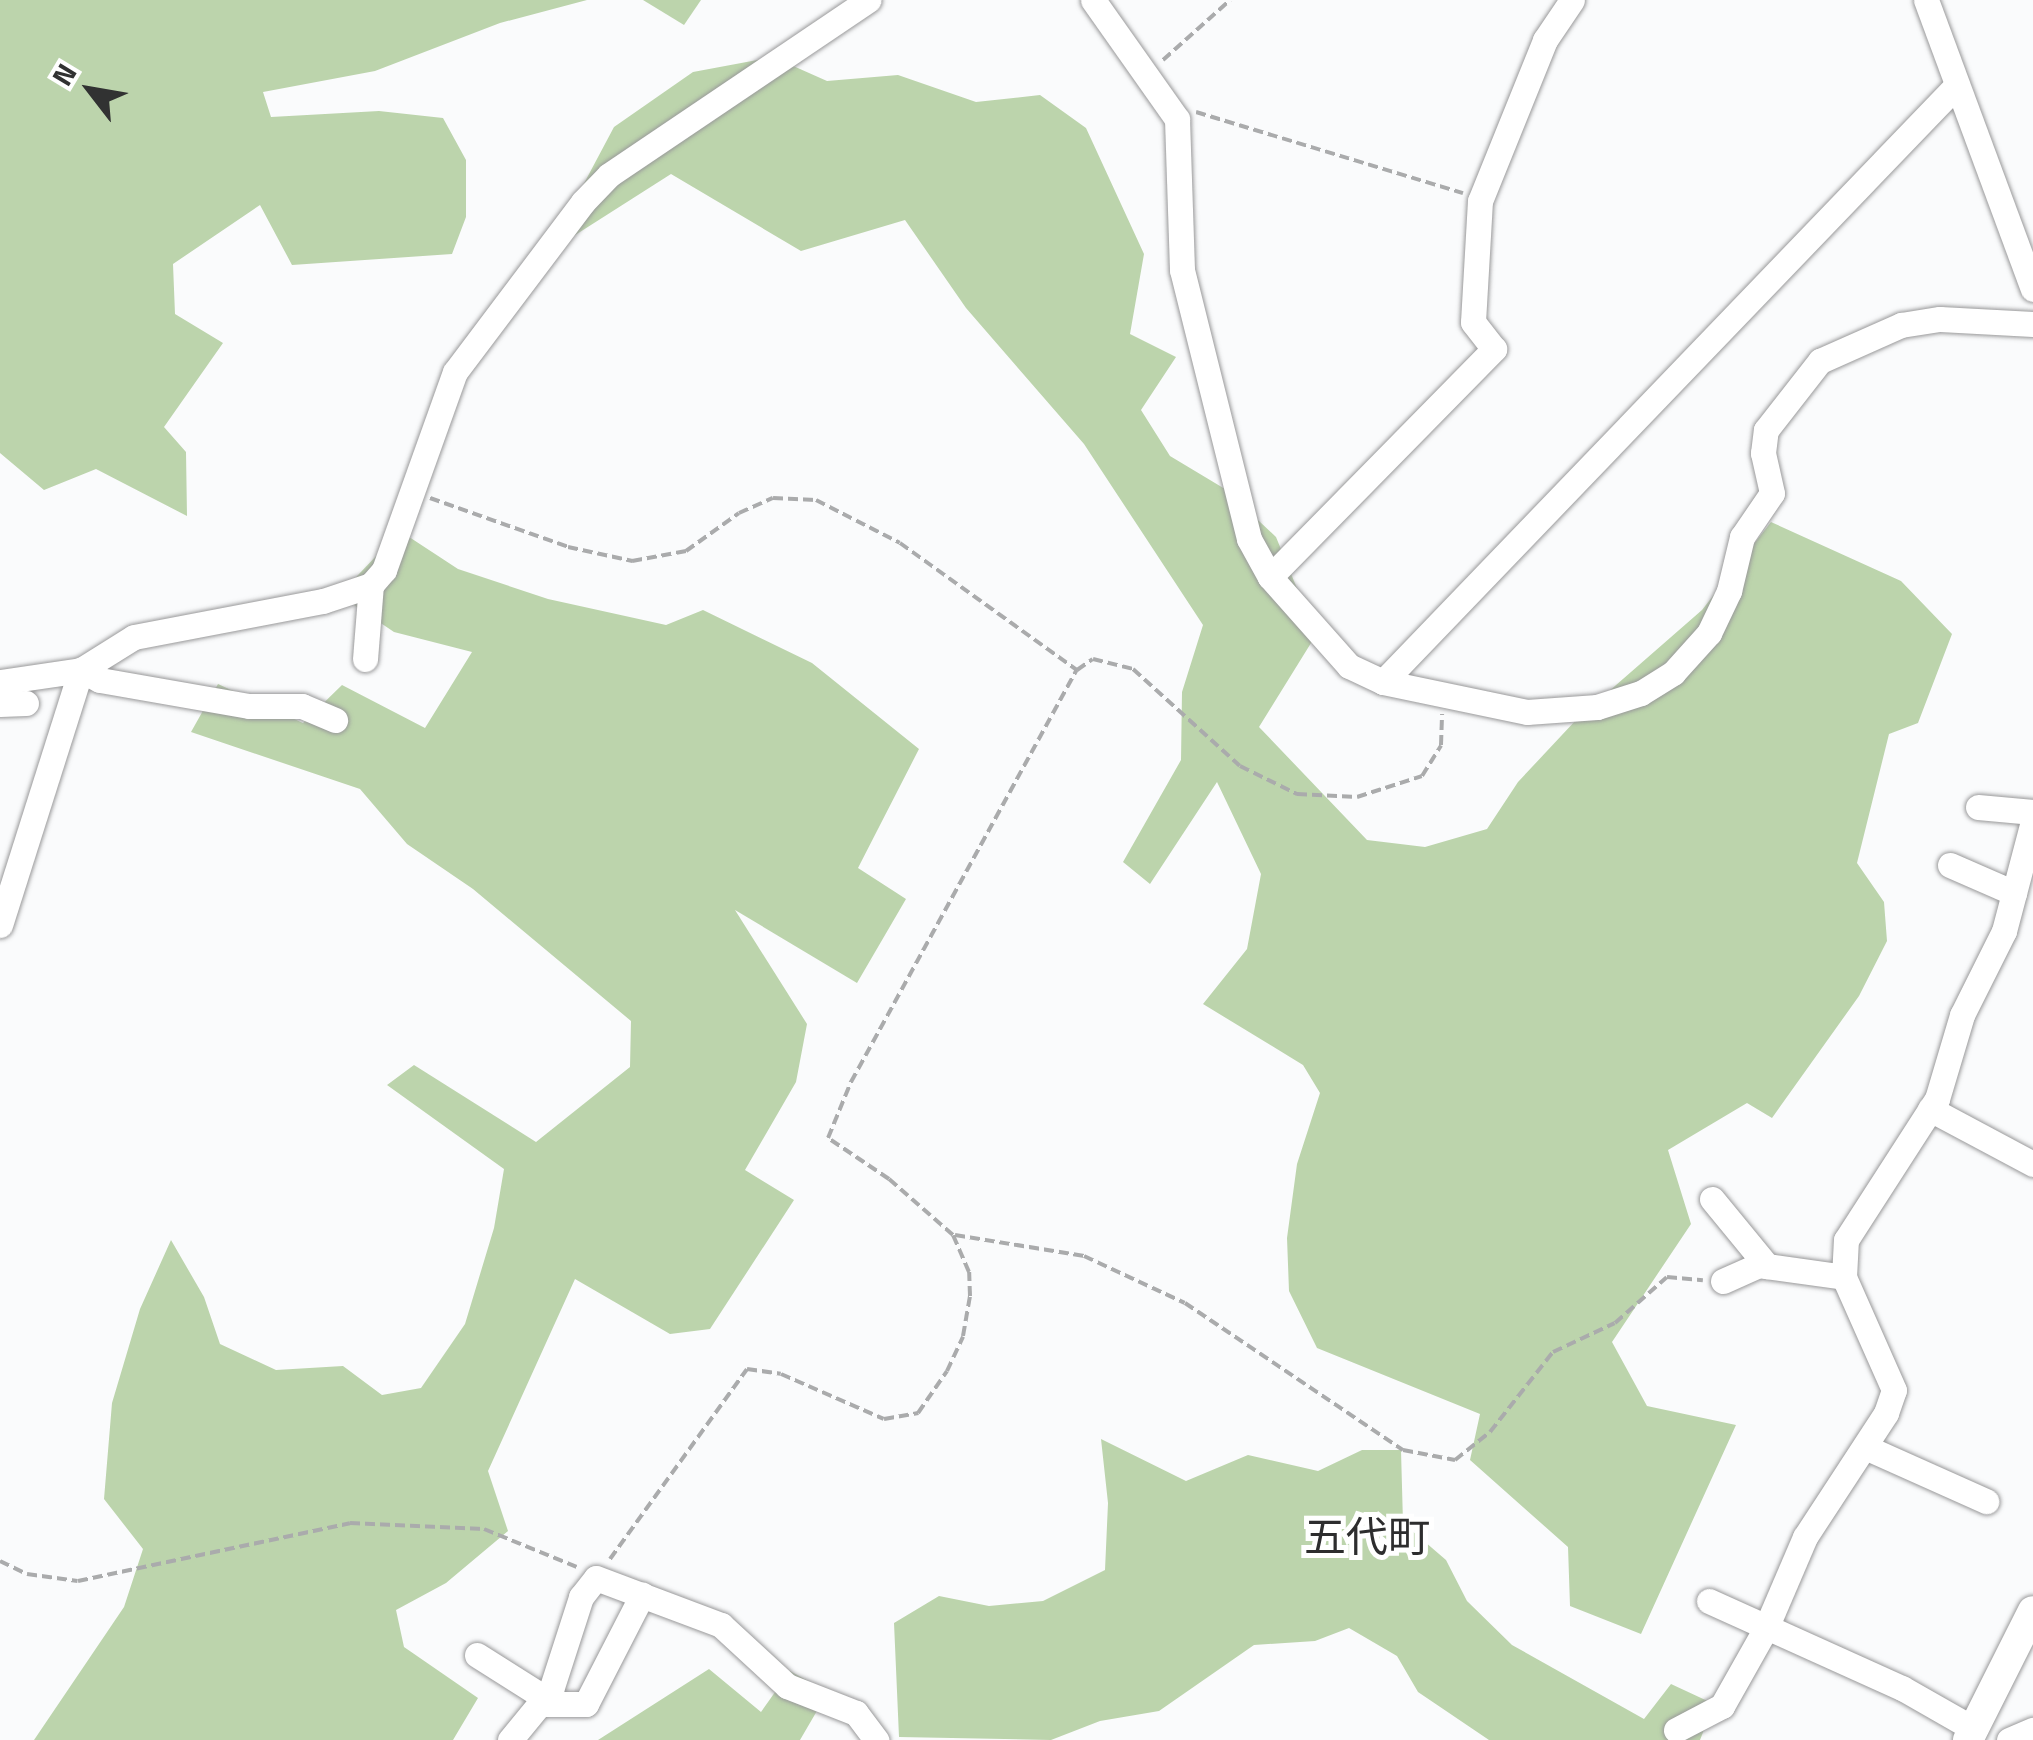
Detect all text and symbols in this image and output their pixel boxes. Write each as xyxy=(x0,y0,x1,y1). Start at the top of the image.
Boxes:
north arrow xyxy=(40,40,140,140)
text: N xyxy=(40,55,87,94)
district label: 五代町 xyxy=(1304,1511,1430,1561)

